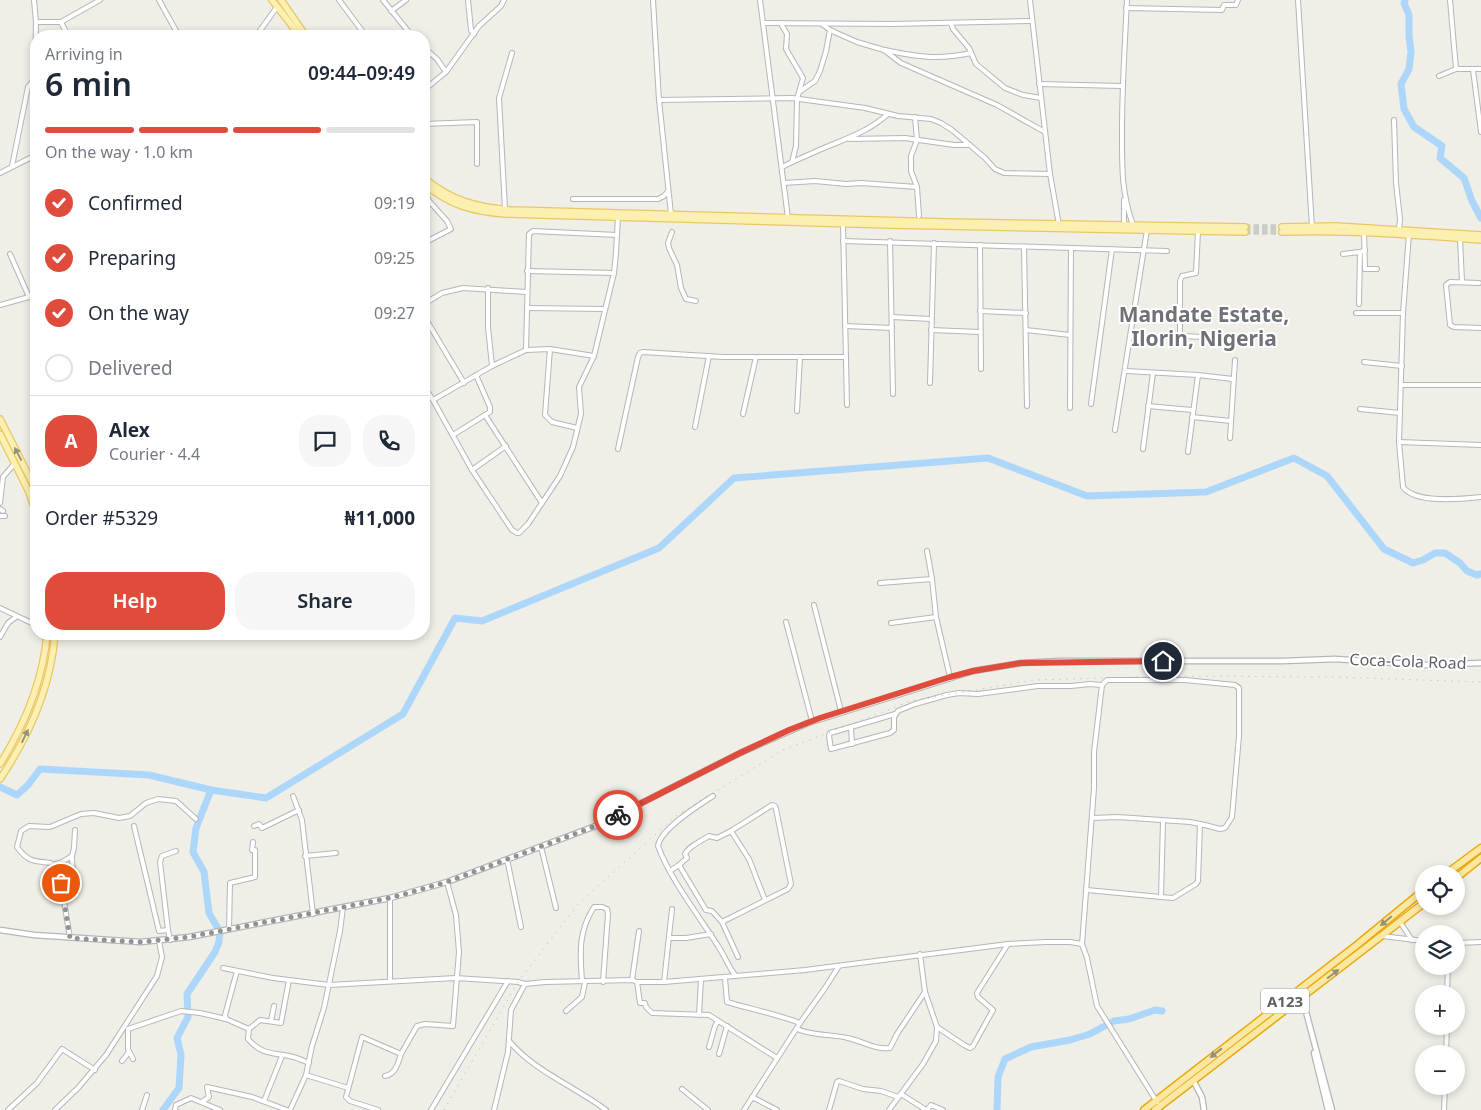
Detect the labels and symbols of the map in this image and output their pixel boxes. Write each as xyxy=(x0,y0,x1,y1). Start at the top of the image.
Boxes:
district label: Mandate Estate, Ilorin, Nigeria xyxy=(1119,300,1289,352)
one-way arrow xyxy=(14,447,22,461)
pin xyxy=(1142,640,1184,682)
street label: Coca-Cola Road xyxy=(1349,648,1467,674)
one-way arrow xyxy=(21,728,29,743)
courier xyxy=(593,790,643,840)
pin xyxy=(40,862,82,904)
one-way arrow xyxy=(1380,916,1393,927)
one-way arrow xyxy=(1326,969,1339,980)
road number: A123 xyxy=(1261,988,1309,1014)
one-way arrow xyxy=(1209,1048,1223,1058)

